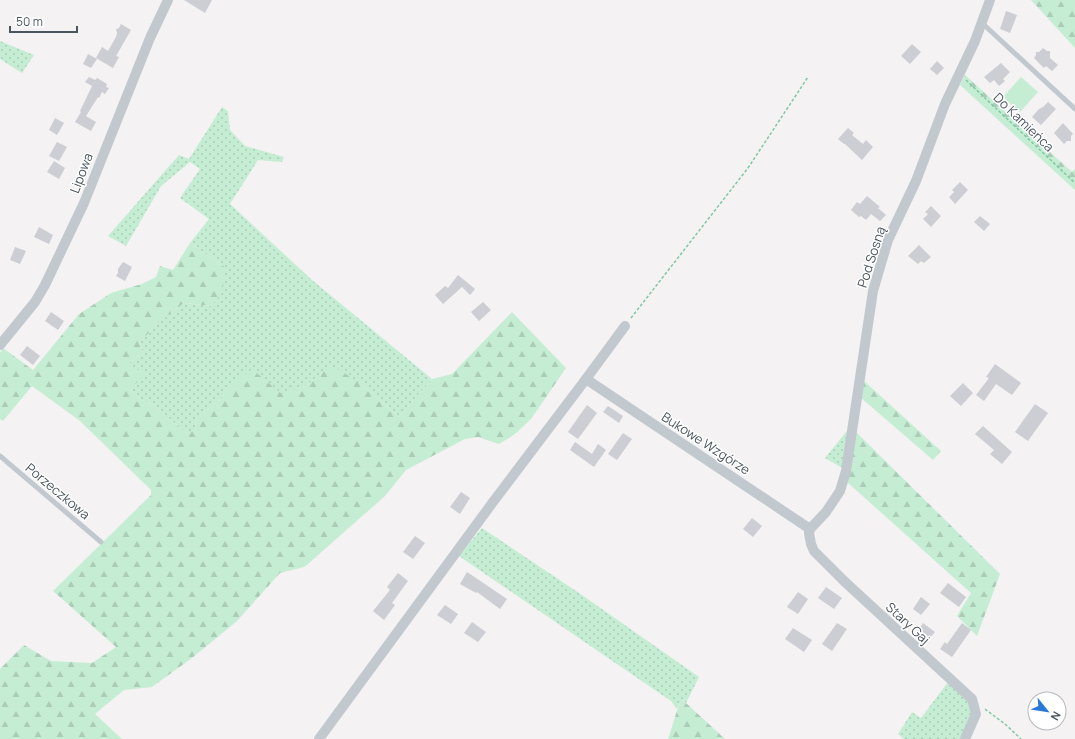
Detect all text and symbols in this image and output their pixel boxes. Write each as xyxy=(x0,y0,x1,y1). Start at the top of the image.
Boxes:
scale bar xyxy=(10,8,77,34)
text: 50 m xyxy=(16,13,43,30)
street label: Do Kamieńca xyxy=(990,89,1058,155)
street label: Lipowa xyxy=(65,150,97,196)
street label: Pod Sosną xyxy=(853,224,889,290)
street label: Bukowe Wzgórze xyxy=(658,408,754,479)
street label: Porzeczkowa xyxy=(22,459,94,523)
street label: Stary Gaj xyxy=(882,598,934,648)
north arrow xyxy=(1027,691,1067,731)
text: N xyxy=(1048,709,1065,724)

